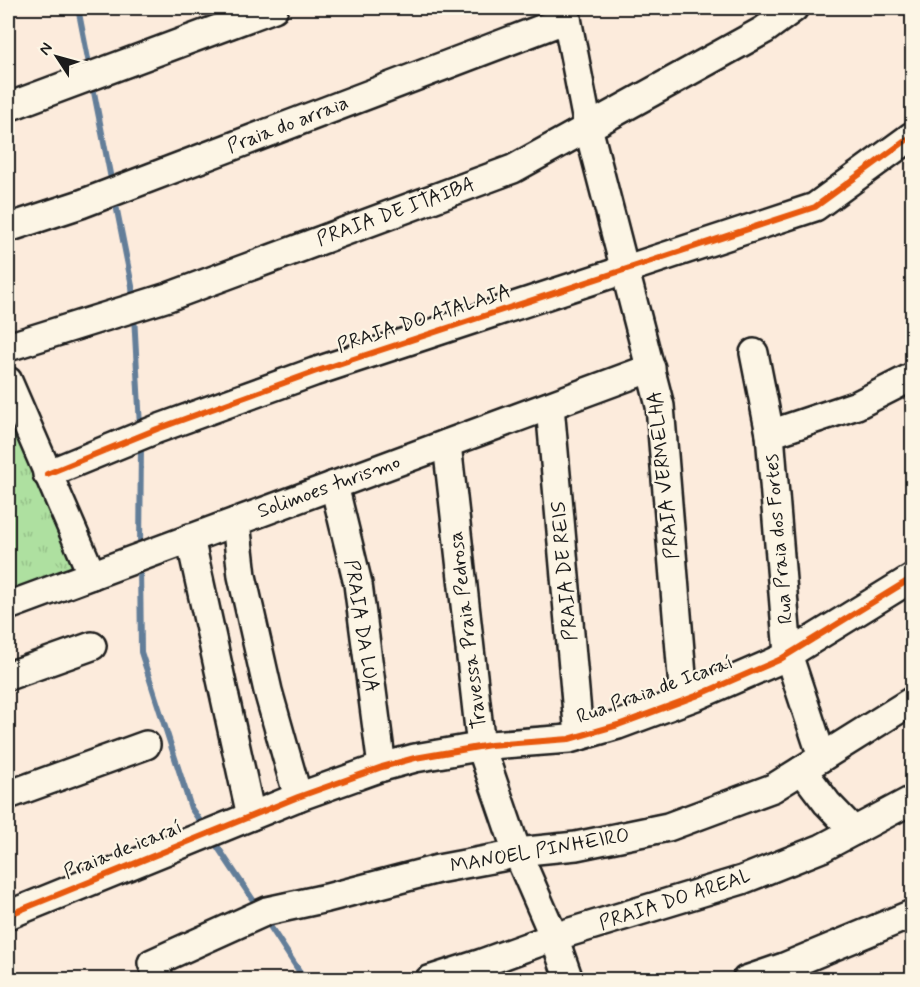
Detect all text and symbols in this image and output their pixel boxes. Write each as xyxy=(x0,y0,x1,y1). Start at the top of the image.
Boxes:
north arrow xyxy=(27,27,87,87)
text: N xyxy=(34,39,58,60)
street label: Praia do arraia xyxy=(223,89,353,161)
street label: PRAIA DE ITAIBA xyxy=(313,171,479,253)
street label: PRAIA DO ATALAIA xyxy=(334,278,514,360)
street label: PRAIA VERMELHA xyxy=(642,390,686,560)
street label: Solimoes turismo xyxy=(254,449,404,525)
street label: Rua Praia dos Fortes xyxy=(758,453,800,625)
street label: PRAIA DE REIS xyxy=(545,500,585,642)
street label: Travessa Praia Pedrosa xyxy=(442,530,494,730)
street label: PRAIA DA LUA xyxy=(337,558,385,694)
street label: Rua Praia de Icaraí xyxy=(573,649,737,731)
street label: Praia de icaraí xyxy=(60,814,186,886)
street label: MANOEL PINHEIRO xyxy=(448,822,632,880)
street label: PRAIA DO AREAL xyxy=(596,863,754,937)

